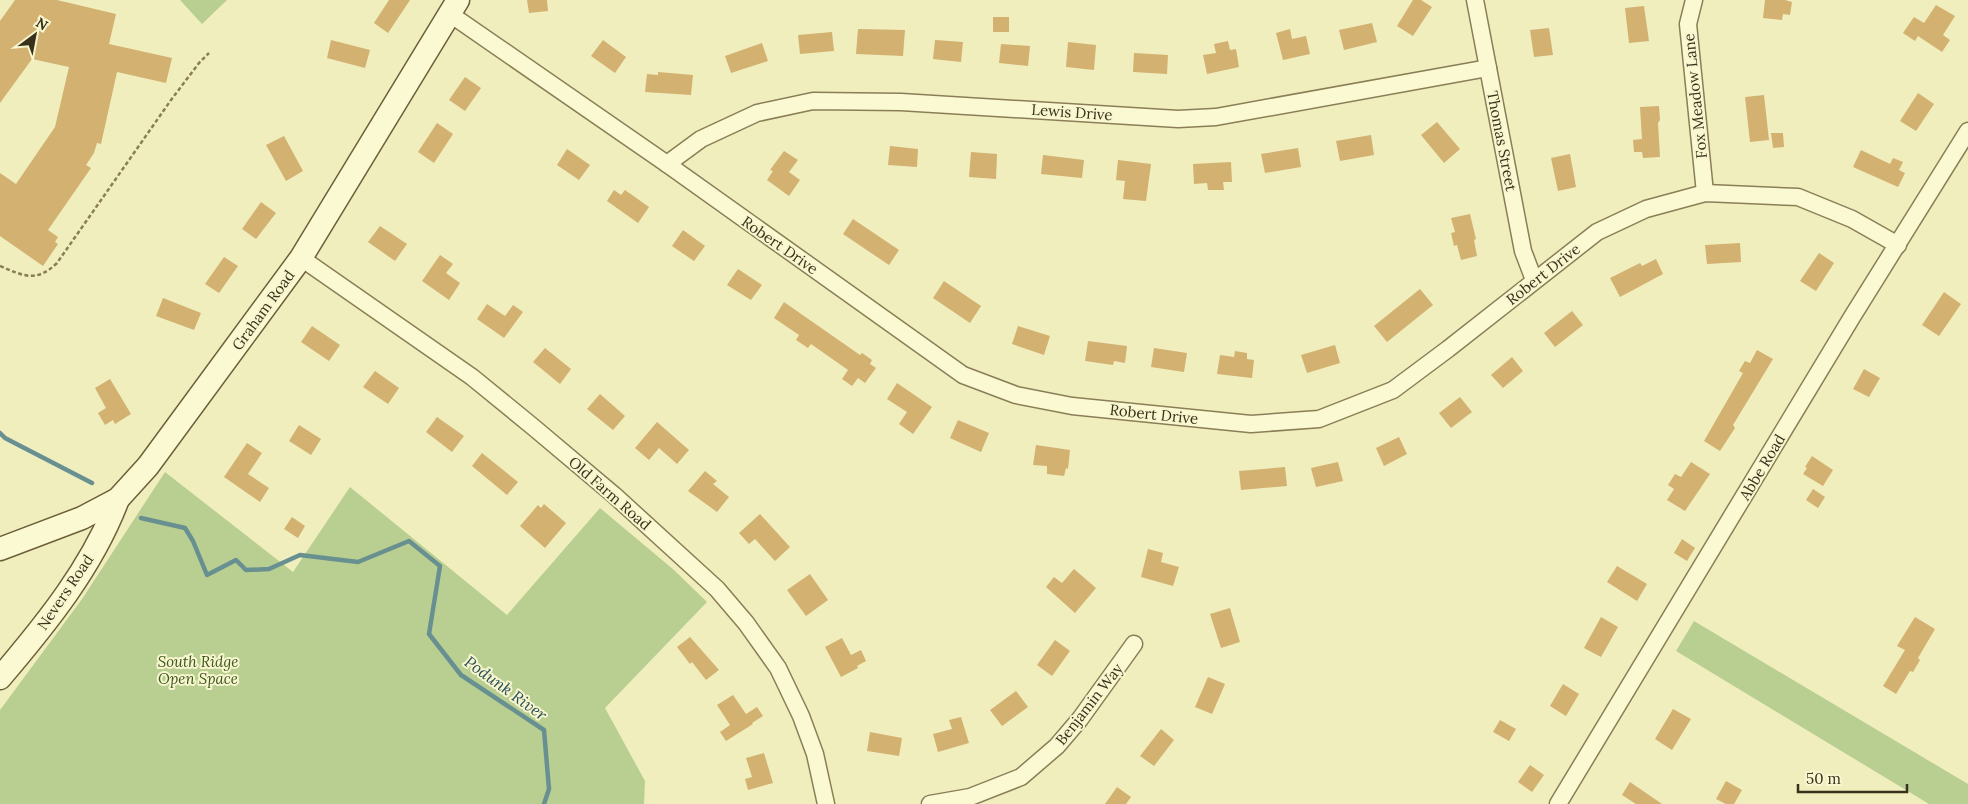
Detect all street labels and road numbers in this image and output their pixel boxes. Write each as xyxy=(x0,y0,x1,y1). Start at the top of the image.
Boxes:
street label: Fox Meadow Lane xyxy=(1679,33,1711,159)
street label: Thomas Street xyxy=(1483,89,1521,193)
street label: Lewis Drive xyxy=(1031,100,1113,124)
street label: Robert Drive xyxy=(738,212,822,278)
street label: Robert Drive xyxy=(1502,239,1584,309)
street label: Graham Road xyxy=(228,266,298,354)
street label: Robert Drive xyxy=(1109,400,1199,428)
street label: Abbe Road xyxy=(1734,430,1789,504)
street label: Old Farm Road xyxy=(565,452,655,534)
street label: Nevers Road xyxy=(33,551,97,633)
street label: Benjamin Way xyxy=(1051,659,1127,749)

